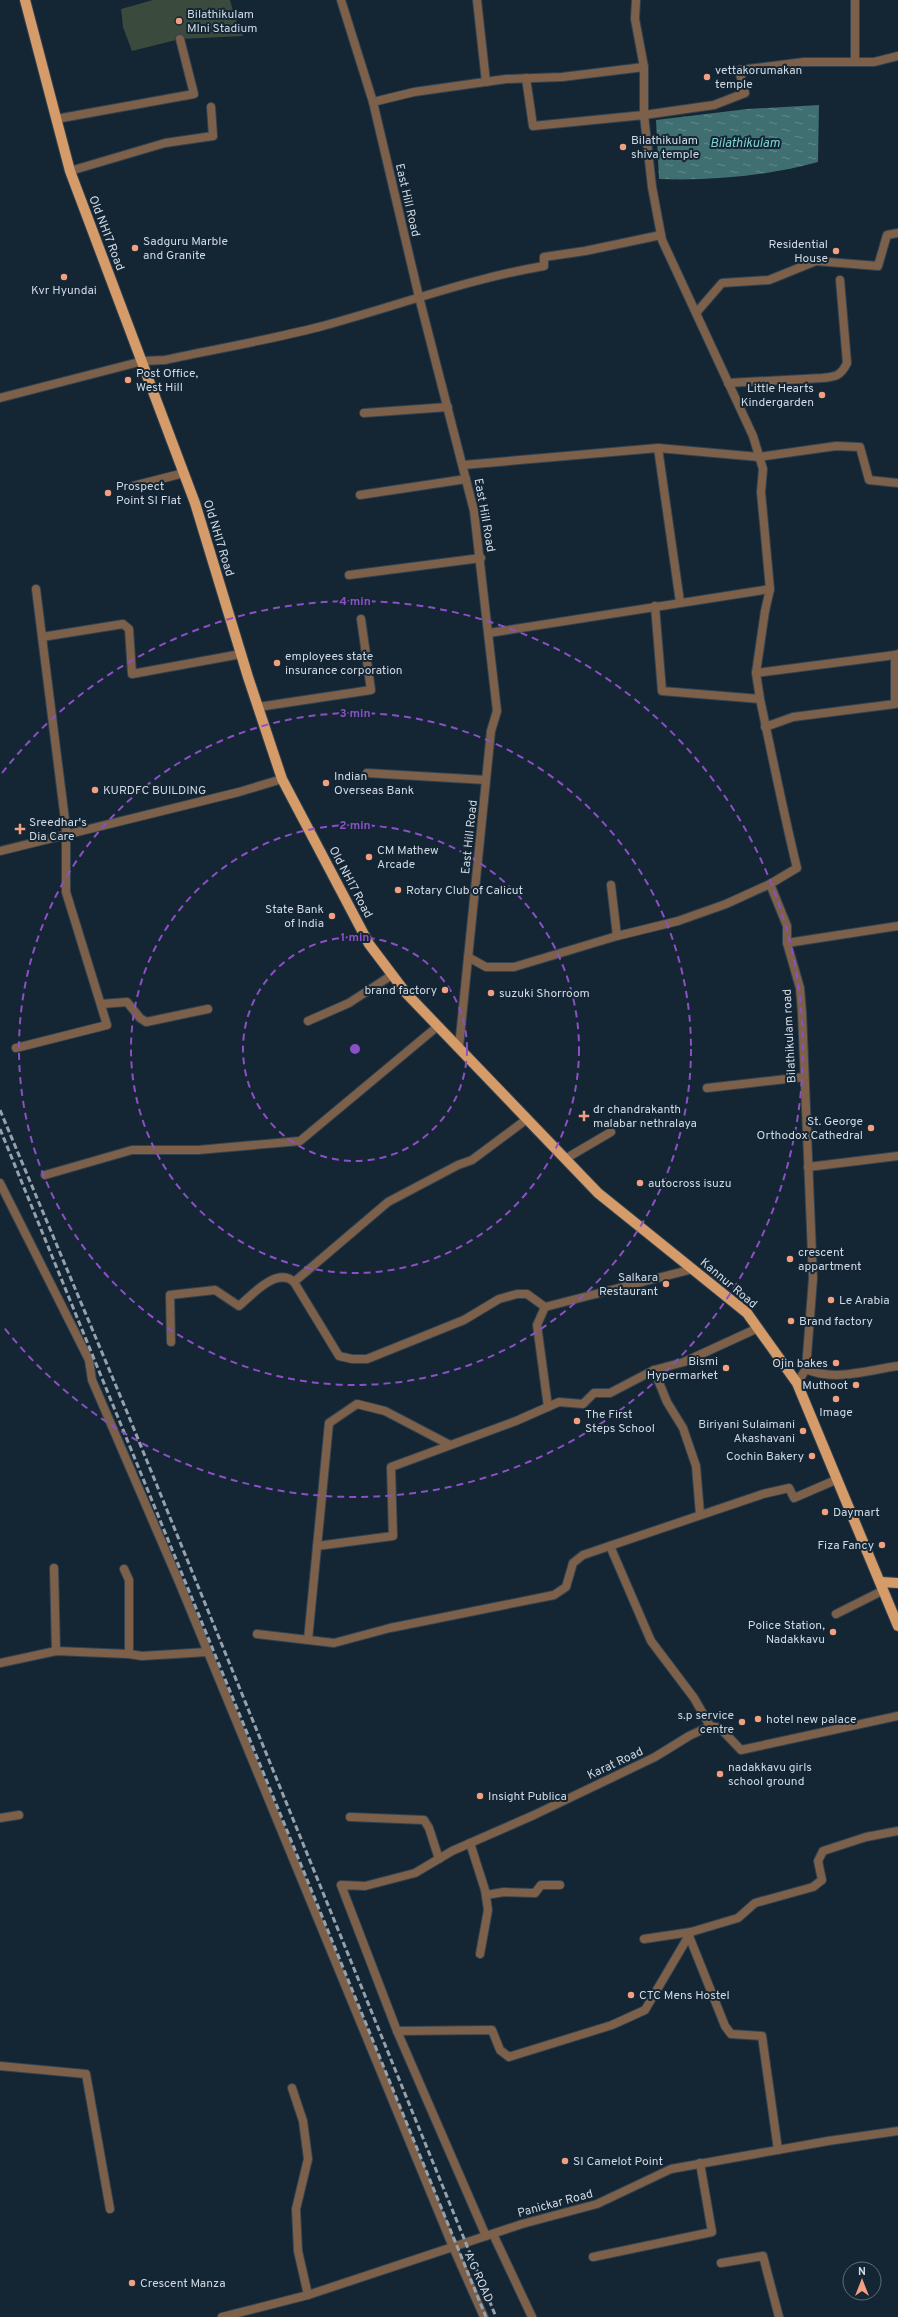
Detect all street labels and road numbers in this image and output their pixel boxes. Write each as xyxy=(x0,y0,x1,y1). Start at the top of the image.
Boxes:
street label: East Hill Road xyxy=(391,162,423,238)
street label: Old NH17 Road xyxy=(84,194,128,273)
street label: East Hill Road xyxy=(470,477,498,553)
street label: Old NH17 Road xyxy=(199,498,237,578)
street label: East Hill Road xyxy=(458,799,482,875)
street label: Old NH17 Road xyxy=(324,844,376,921)
street label: Bilathikulam road xyxy=(780,988,800,1083)
street label: Kannur Road xyxy=(696,1255,760,1312)
street label: Karat Road xyxy=(585,1744,646,1784)
street label: Panickar Road xyxy=(516,2186,595,2222)
street label: A G ROAD xyxy=(460,2250,496,2305)

